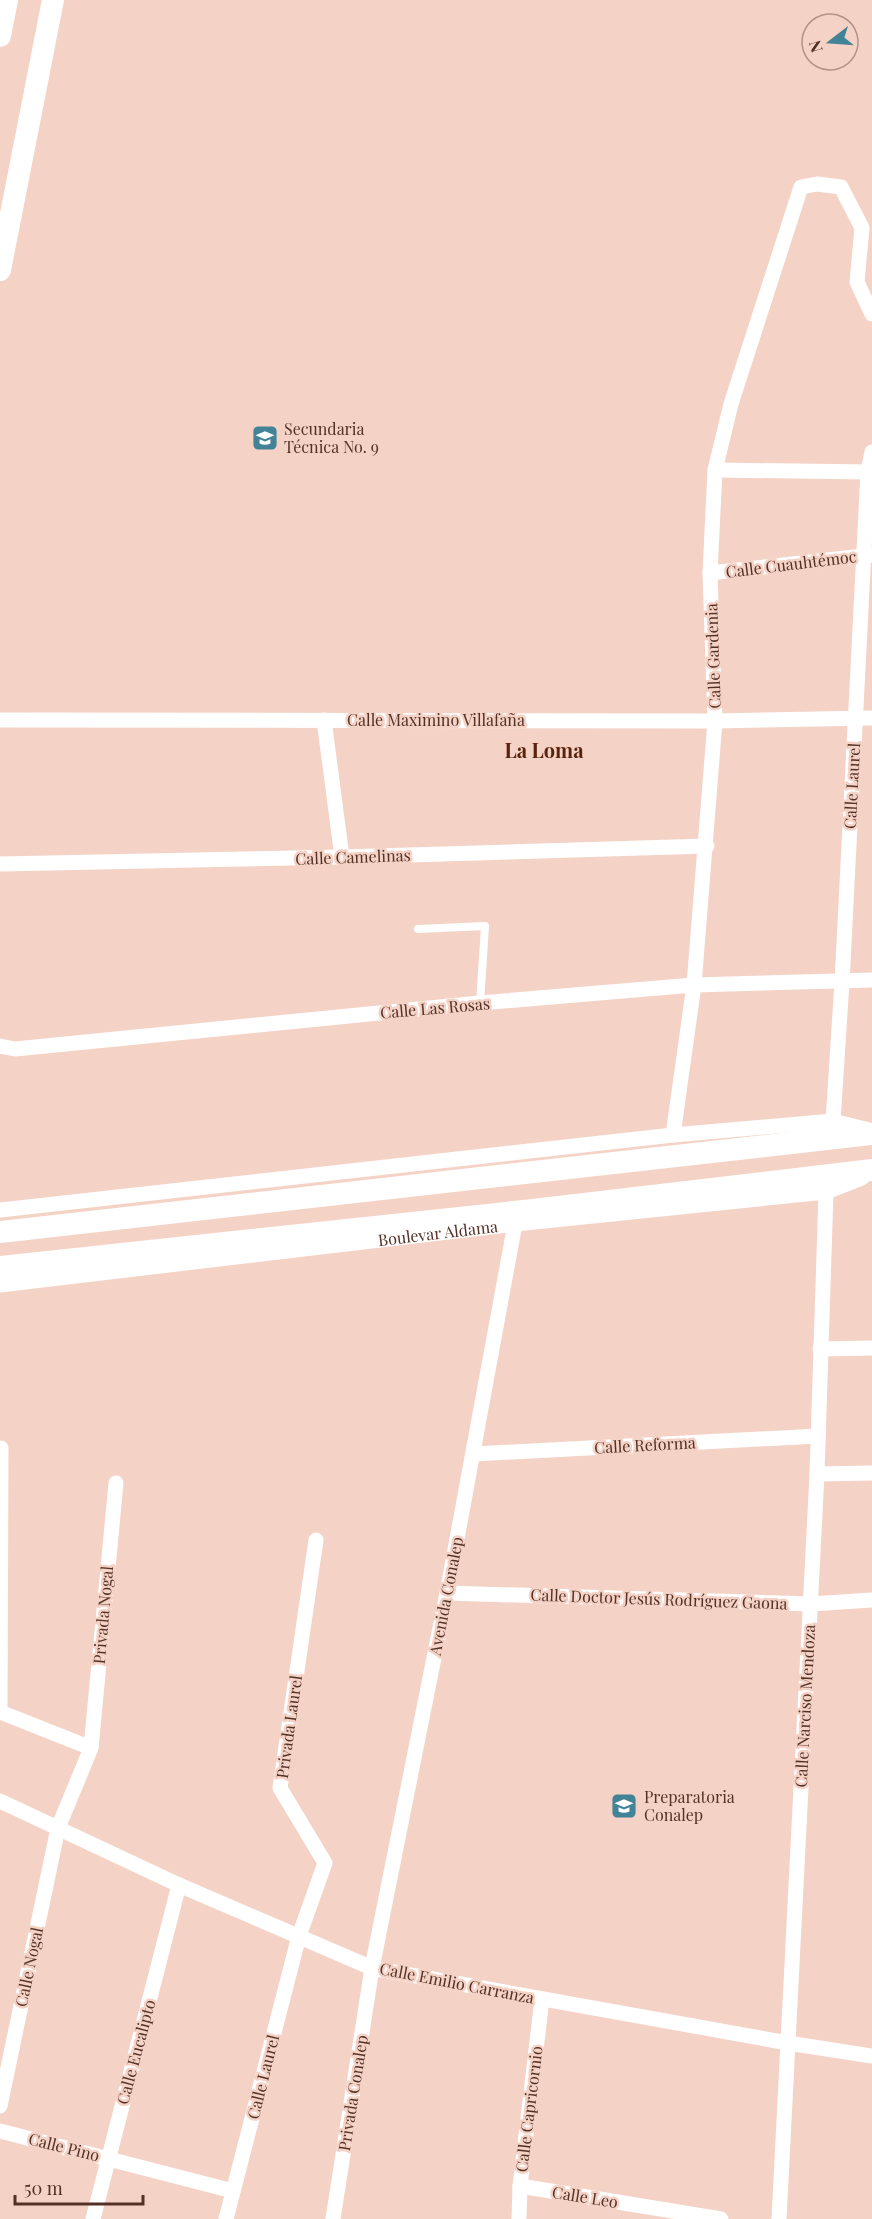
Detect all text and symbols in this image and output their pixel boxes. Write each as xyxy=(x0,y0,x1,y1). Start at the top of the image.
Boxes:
north arrow xyxy=(800,12,860,72)
text: N xyxy=(803,38,827,55)
place label: Secundaria Técnica No. 9 xyxy=(284,418,379,457)
school or university icon: Secundaria Técnica No. 9 xyxy=(250,423,280,453)
street label: Calle Cuauhtémoc xyxy=(724,545,858,582)
street label: Calle Gardenia xyxy=(700,603,725,709)
street label: Calle Maximino Villafaña xyxy=(347,709,525,730)
district label: La Loma xyxy=(504,736,584,763)
street label: Calle Laurel xyxy=(839,742,864,830)
street label: Calle Camelinas xyxy=(295,844,411,869)
street label: Calle Las Rosas xyxy=(379,992,491,1023)
street label: Boulevar Aldama xyxy=(377,1215,499,1250)
street label: Calle Reforma xyxy=(594,1431,696,1458)
street label: Avenida Conalep xyxy=(424,1535,467,1658)
street label: Privada Nogal xyxy=(88,1565,117,1665)
street label: Calle Doctor Jesús Rodríguez Gaona xyxy=(530,1584,788,1613)
street label: Calle Narciso Mendoza xyxy=(790,1624,819,1788)
street label: Privada Laurel xyxy=(271,1674,306,1780)
place label: Preparatoria Conalep xyxy=(644,1786,735,1825)
school or university icon: Preparatoria Conalep xyxy=(609,1791,639,1821)
street label: Calle Nogal xyxy=(10,1925,47,2009)
street label: Calle Emilio Carranza xyxy=(378,1957,536,2008)
street label: Calle Eucalipto xyxy=(111,1997,160,2107)
street label: Calle Laurel xyxy=(242,2032,283,2121)
street label: Privada Conalep xyxy=(333,2033,372,2152)
street label: Calle Capricornio xyxy=(510,2045,547,2173)
street label: Calle Pino xyxy=(26,2128,102,2166)
scale bar xyxy=(15,2168,142,2206)
text: 50 m xyxy=(24,2176,63,2200)
street label: Calle Leo xyxy=(551,2181,620,2212)

